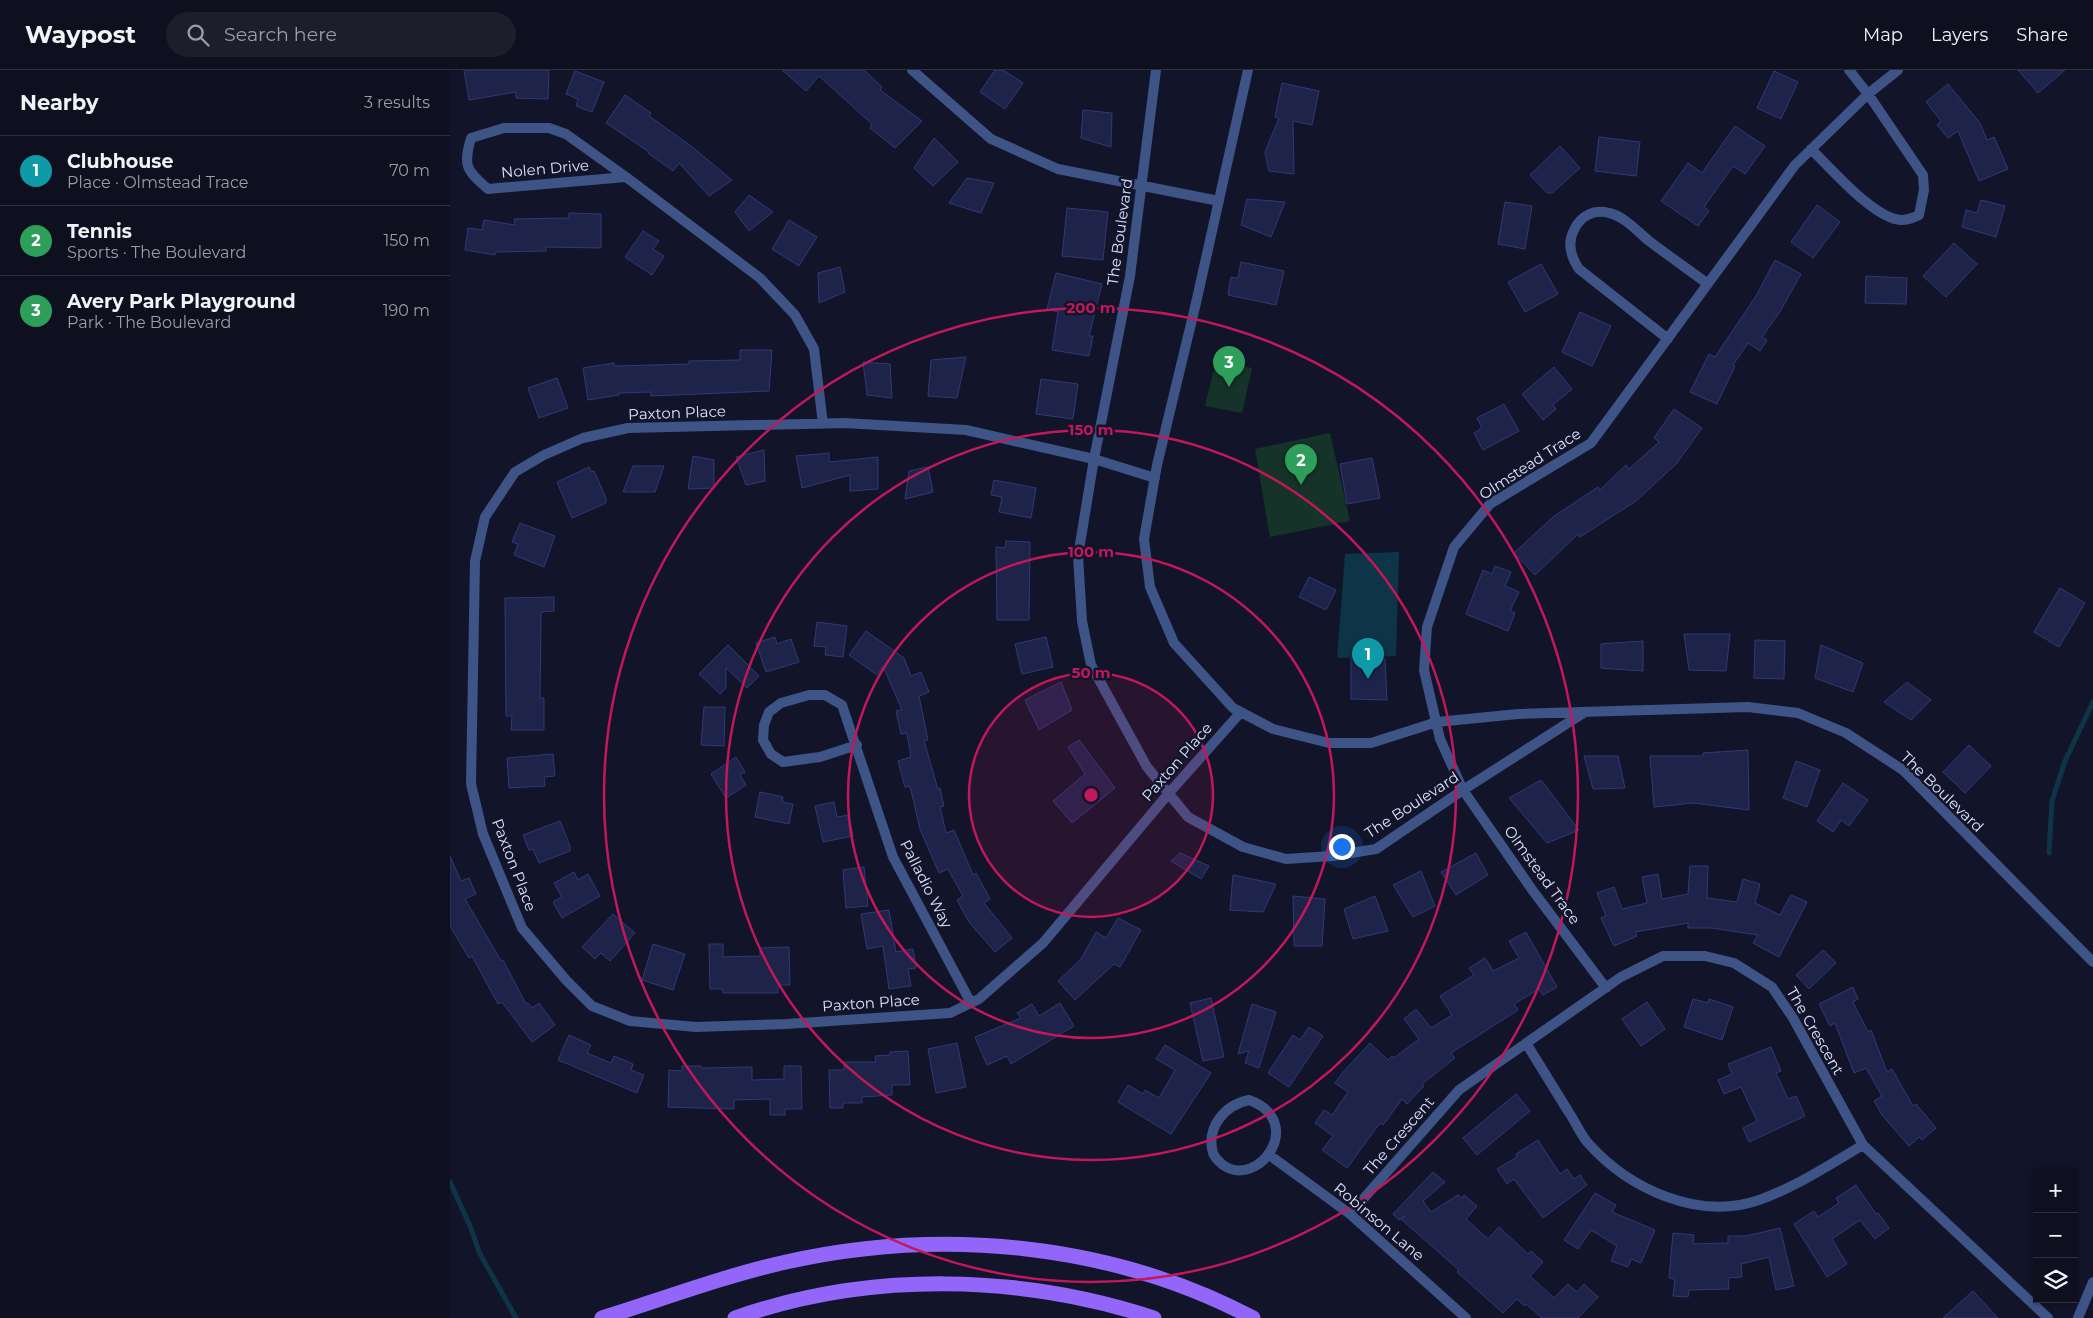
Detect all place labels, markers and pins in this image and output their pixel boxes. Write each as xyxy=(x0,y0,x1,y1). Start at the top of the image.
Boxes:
pin: 3 xyxy=(1213,346,1245,387)
pin: 2 xyxy=(1285,444,1317,485)
pin: 1 xyxy=(1352,638,1384,679)
centre of rings xyxy=(1082,786,1100,804)

